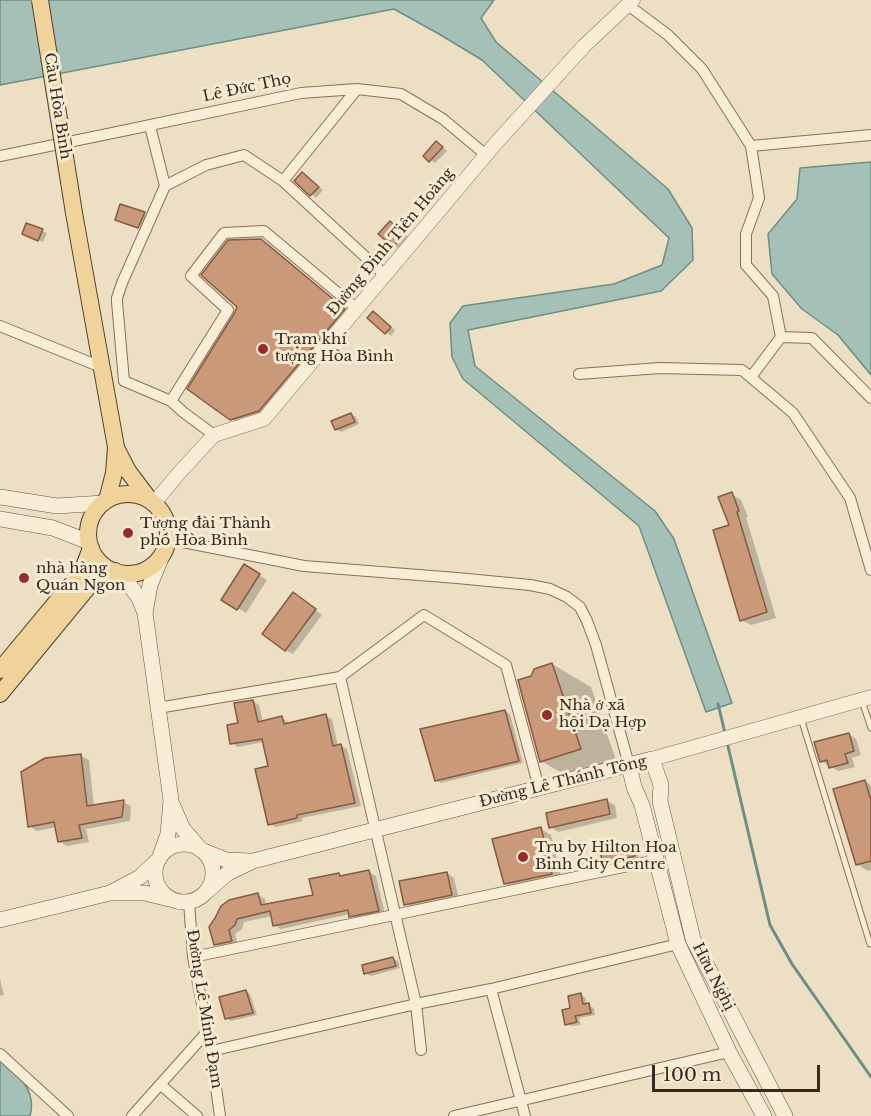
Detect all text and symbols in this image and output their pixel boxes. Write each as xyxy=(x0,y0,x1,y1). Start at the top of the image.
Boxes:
street label: Cầu Hòa Bình xyxy=(40,51,74,161)
street label: Lê Đức Thọ xyxy=(201,70,293,106)
street label: Đường Đinh Tiên Hoàng xyxy=(324,165,458,319)
place label: Trạm khí tượng Hòa Bình xyxy=(275,331,394,366)
marker: Trạm khí tượng Hòa Bình xyxy=(256,342,270,356)
place label: Tượng đài Thành phố Hòa Bình xyxy=(140,515,271,550)
marker: Tượng đài Thành phố Hòa Bình xyxy=(121,526,135,540)
place label: nhà hàng Quán Ngon xyxy=(36,560,125,595)
marker: nhà hàng Quán Ngon xyxy=(17,571,31,585)
place label: Nhà ở xã hội Dạ Hợp xyxy=(559,697,646,732)
marker: Nhà ở xã hội Dạ Hợp xyxy=(540,708,554,722)
street label: Đường Lê Thánh Tông xyxy=(477,752,649,812)
place label: Tru by Hilton Hoa Binh City Centre xyxy=(535,839,676,874)
marker: Tru by Hilton Hoa Binh City Centre xyxy=(516,850,530,864)
street label: Đường Lê Minh Đạm xyxy=(183,928,225,1090)
street label: Hữu Nghị xyxy=(688,940,738,1014)
scale bar xyxy=(655,1053,823,1091)
text: 100 m xyxy=(663,1064,721,1086)

